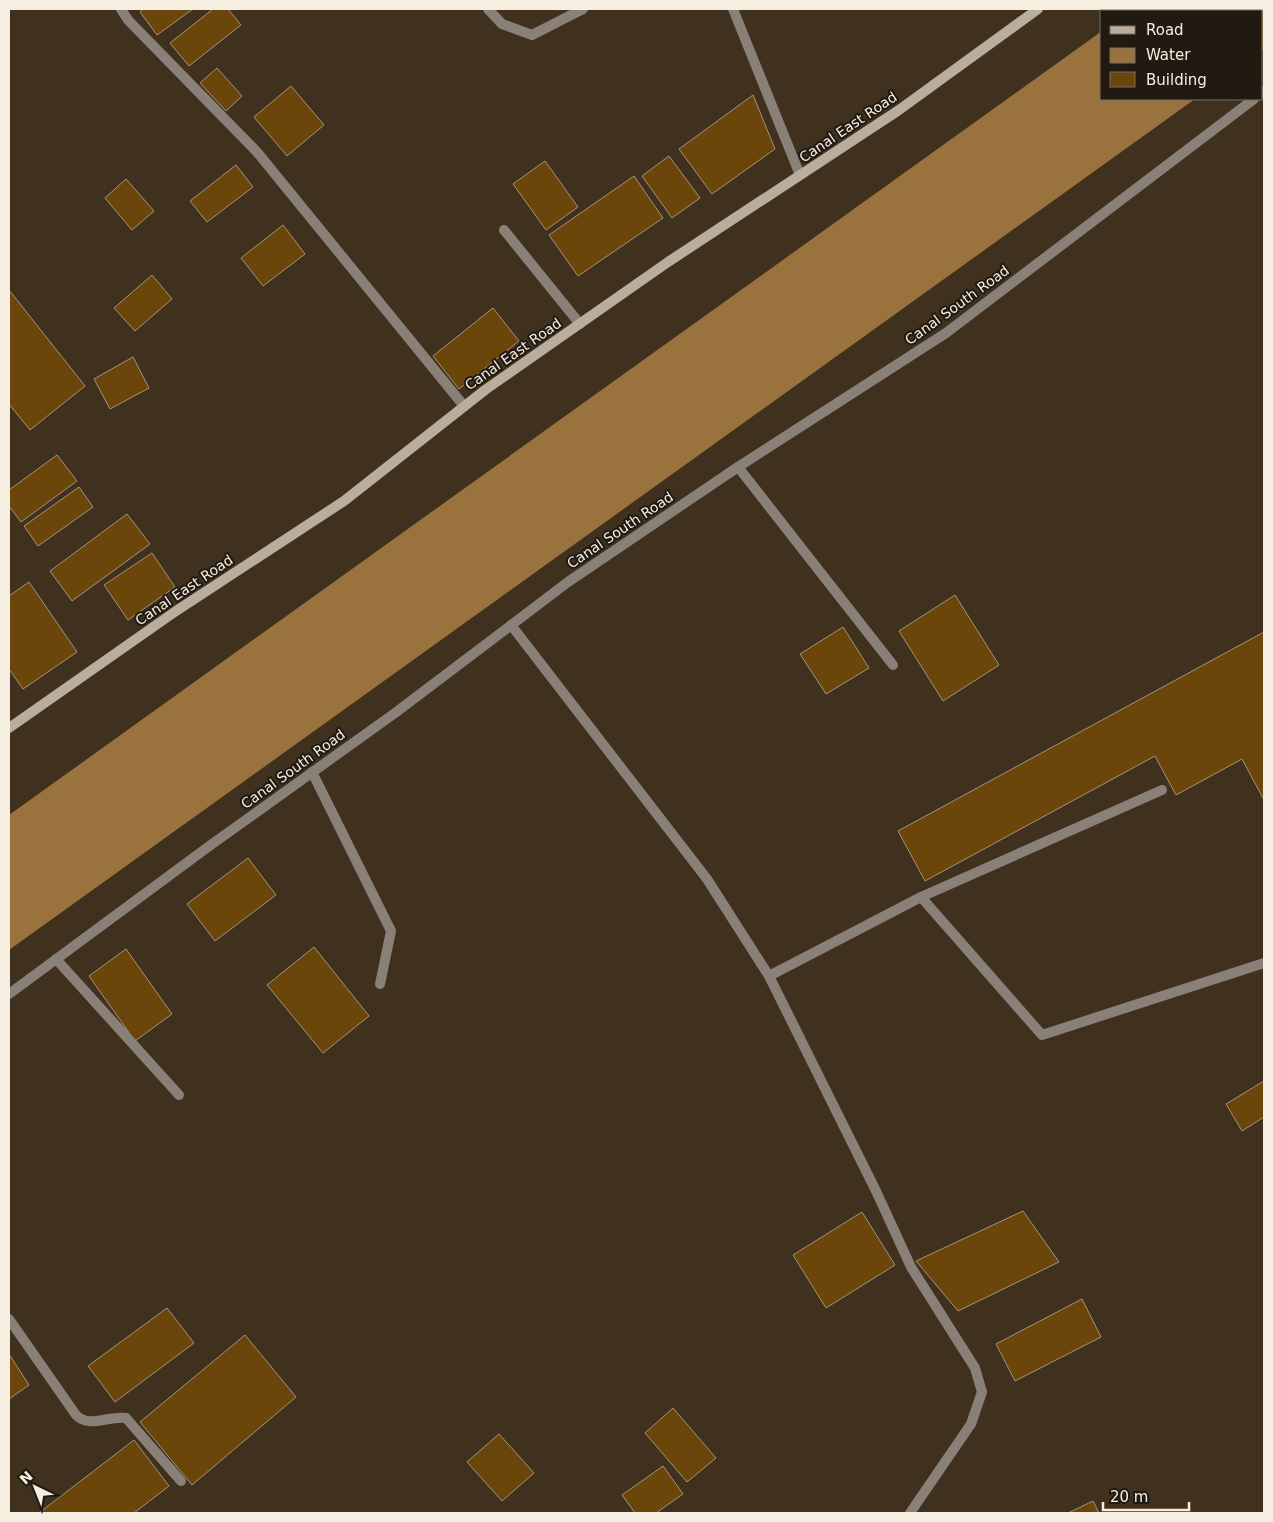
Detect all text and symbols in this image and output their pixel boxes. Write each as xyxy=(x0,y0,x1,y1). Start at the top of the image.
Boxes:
legend xyxy=(1100,10,1263,100)
text: Road xyxy=(1146,21,1184,39)
text: Water xyxy=(1146,46,1191,64)
text: Building xyxy=(1146,71,1207,89)
street label: Canal East Road xyxy=(796,89,900,165)
street label: Canal South Road xyxy=(902,262,1012,348)
street label: Canal East Road xyxy=(462,315,564,393)
street label: Canal South Road xyxy=(564,489,676,571)
street label: Canal East Road xyxy=(132,552,236,628)
street label: Canal South Road xyxy=(238,726,348,812)
north arrow xyxy=(10,1462,60,1512)
text: N xyxy=(16,1468,36,1487)
scale bar xyxy=(1103,1480,1189,1512)
text: 20 m xyxy=(1110,1488,1148,1506)

